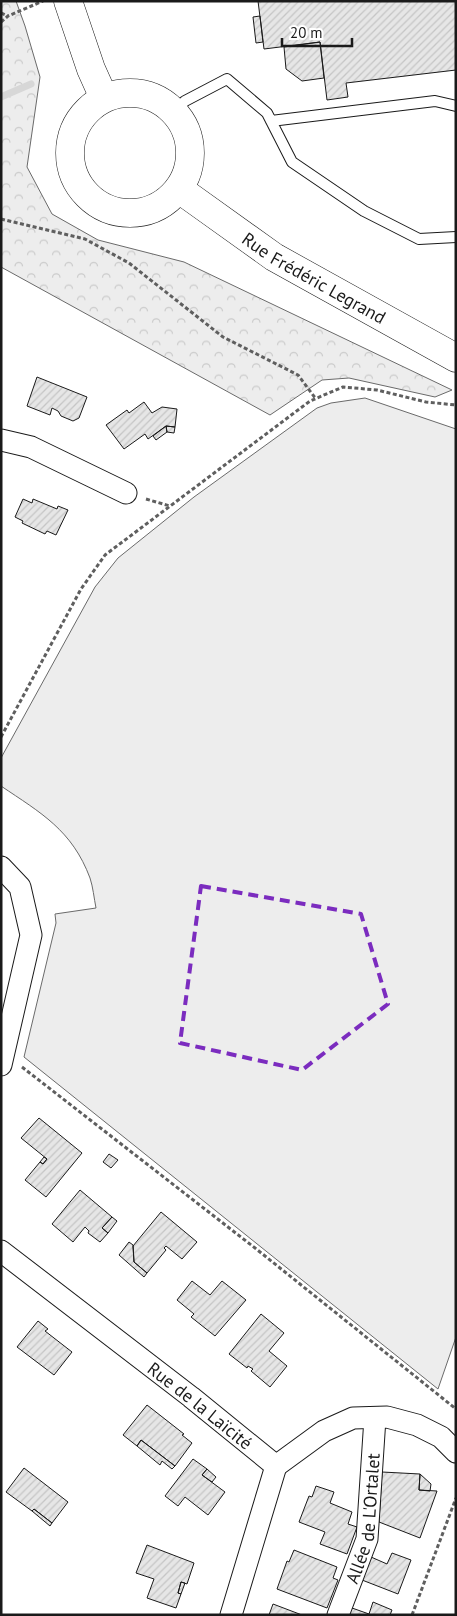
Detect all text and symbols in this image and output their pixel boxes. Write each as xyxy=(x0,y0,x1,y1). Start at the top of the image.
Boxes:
scale bar xyxy=(282,15,352,47)
text: 20 m xyxy=(290,23,323,42)
street label: Rue Frédéric Legrand xyxy=(238,227,390,328)
street label: Rue de la Laïcité xyxy=(143,1357,257,1454)
street label: Allée de L'Ortalet xyxy=(340,1453,384,1587)

